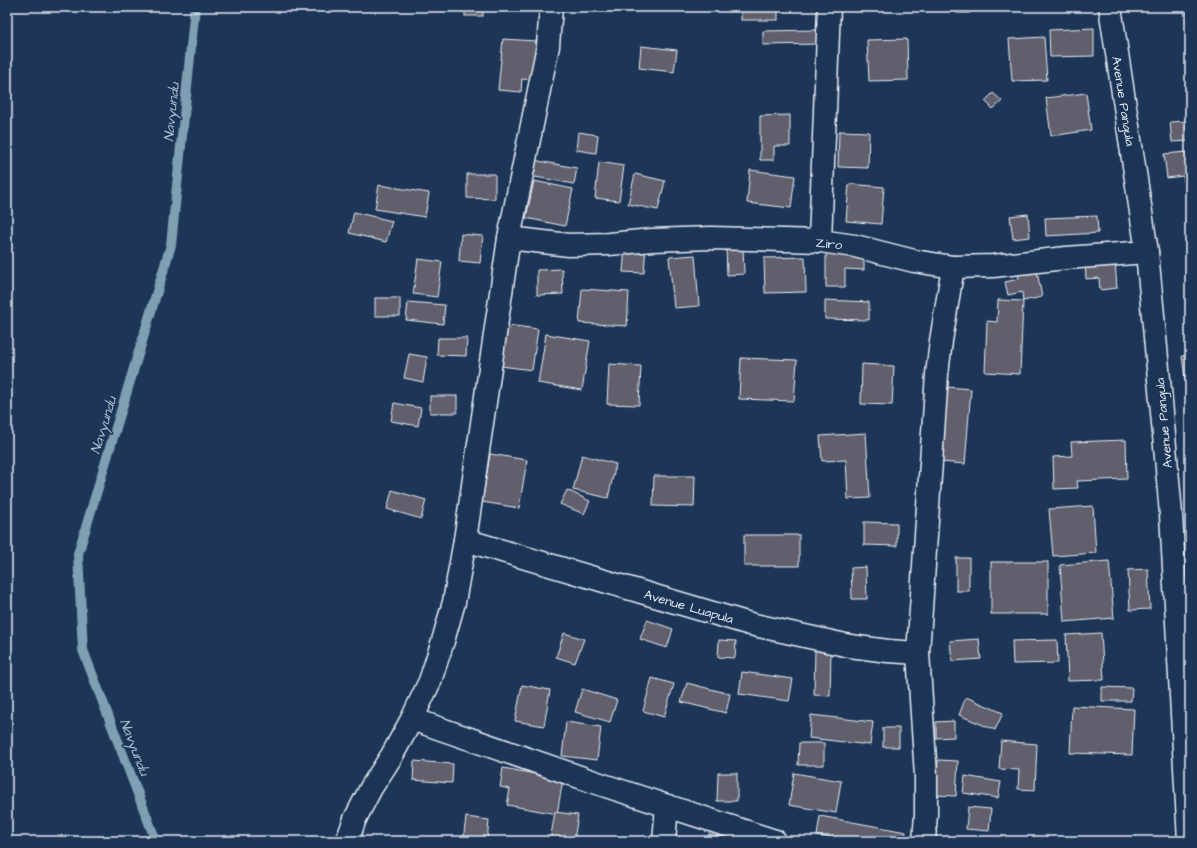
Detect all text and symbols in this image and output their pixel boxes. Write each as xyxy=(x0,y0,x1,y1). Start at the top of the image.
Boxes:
street label: Avenue Pangula xyxy=(1106,55,1139,148)
water label: Navyundu xyxy=(159,81,185,143)
street label: Ziro xyxy=(815,234,844,254)
street label: Avenue Pangula xyxy=(1151,376,1178,469)
water label: Navyundu xyxy=(86,393,122,457)
street label: Avenue Luapula xyxy=(642,586,736,628)
water label: Navyundu xyxy=(114,716,154,779)

